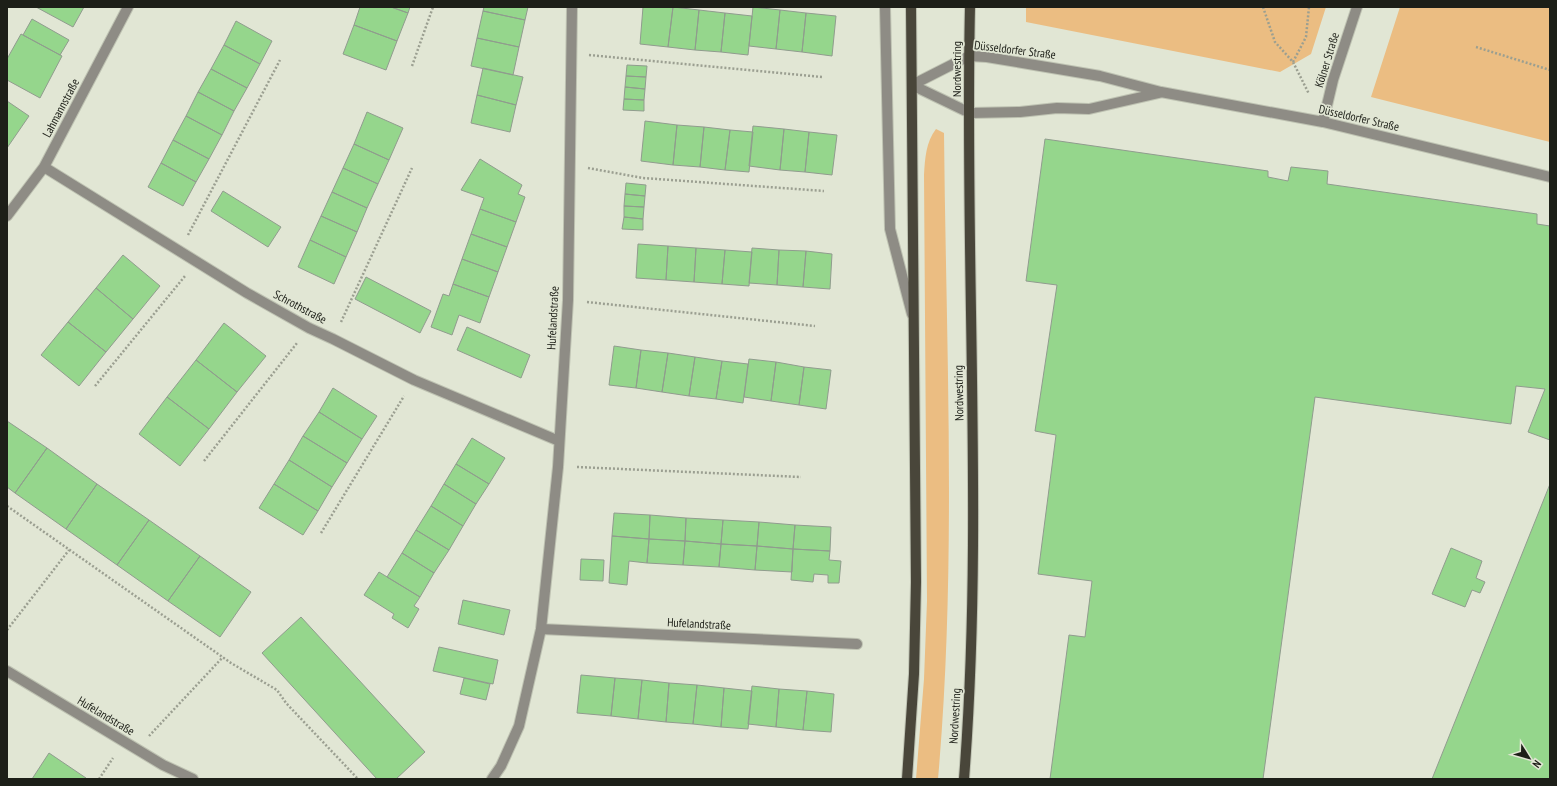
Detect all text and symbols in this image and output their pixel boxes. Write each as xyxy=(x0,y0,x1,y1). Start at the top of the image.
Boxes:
street label: Kölner Straße xyxy=(1311,30,1342,89)
street label: Düsseldorfer Straße xyxy=(973,37,1057,62)
street label: Nordwestring xyxy=(949,41,964,97)
street label: Lahmannstraße xyxy=(39,76,82,140)
street label: Düsseldorfer Straße xyxy=(1317,101,1401,134)
street label: Schrothstraße xyxy=(271,286,329,327)
street label: Hufelandstraße xyxy=(543,286,562,350)
street label: Nordwestring xyxy=(951,365,966,421)
street label: Hufelandstraße xyxy=(667,614,731,633)
street label: Nordwestring xyxy=(946,688,963,744)
street label: Hufelandstraße xyxy=(75,693,138,738)
north arrow xyxy=(1509,738,1549,778)
text: N xyxy=(1530,757,1544,771)

